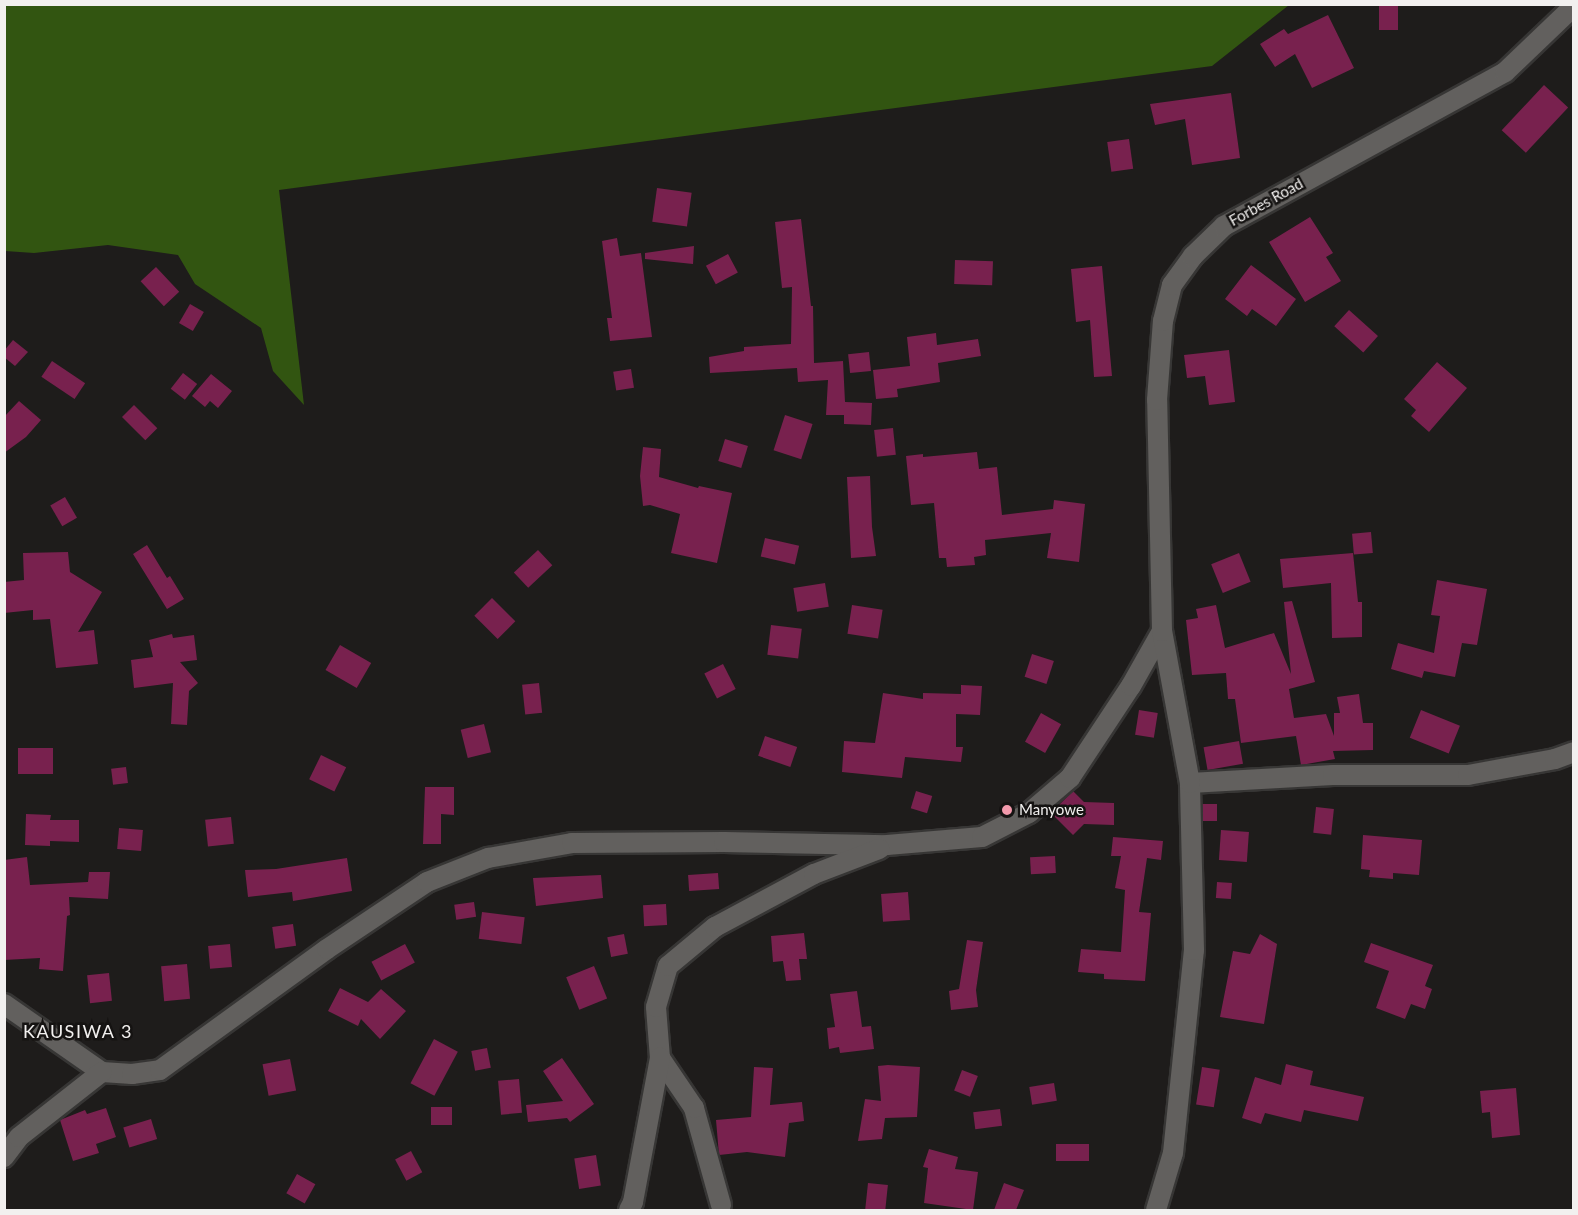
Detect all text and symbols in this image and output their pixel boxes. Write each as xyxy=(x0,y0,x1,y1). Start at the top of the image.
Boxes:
street label: Forbes Road xyxy=(1226,174,1306,230)
place label: Manyowe xyxy=(1019,801,1084,819)
marker: Manyowe xyxy=(1000,803,1014,817)
district label: KAUSIWA 3 xyxy=(23,1020,133,1042)

